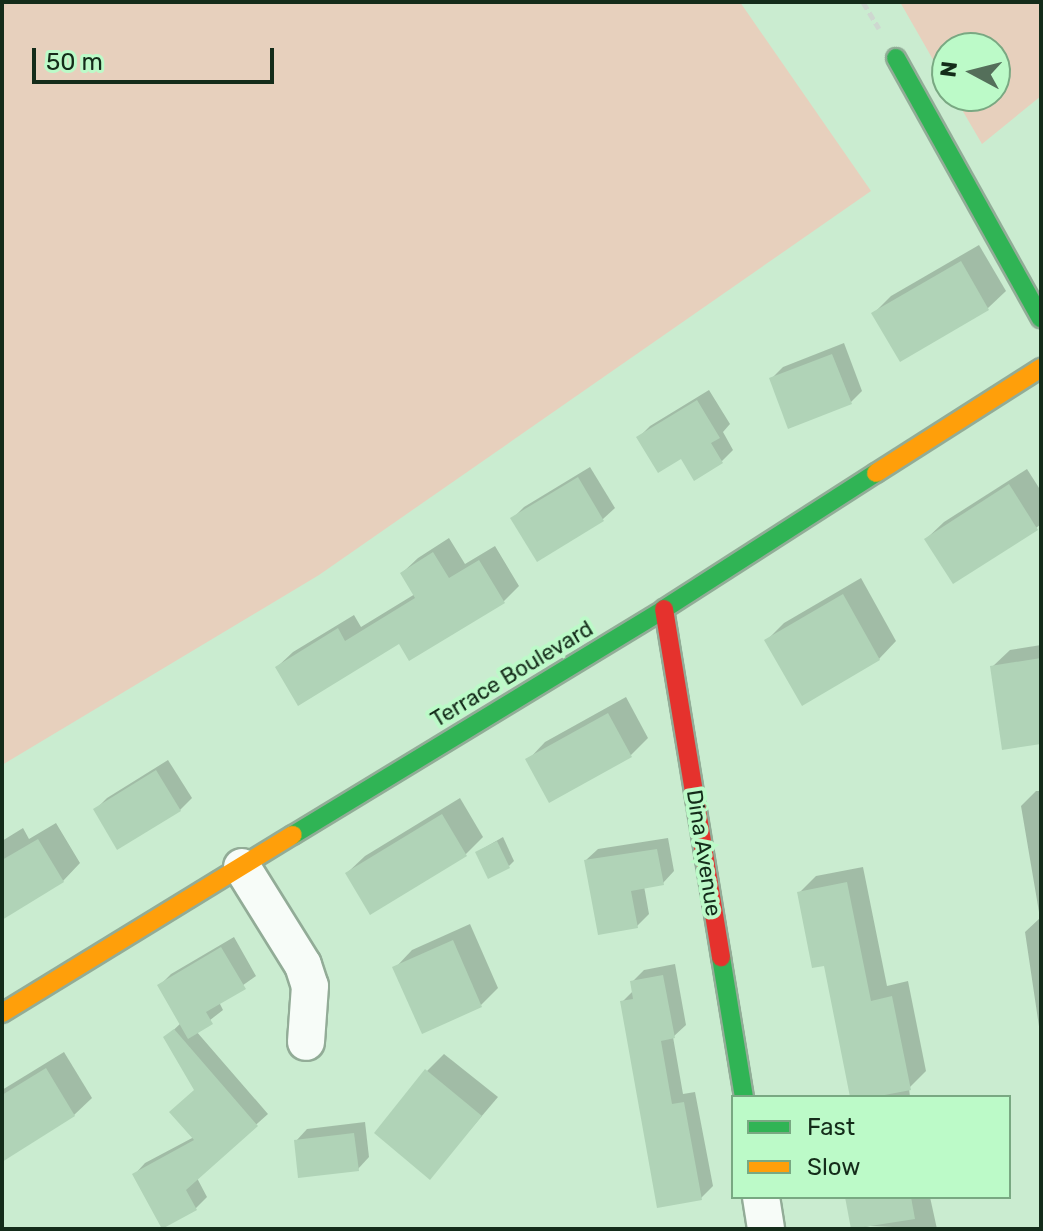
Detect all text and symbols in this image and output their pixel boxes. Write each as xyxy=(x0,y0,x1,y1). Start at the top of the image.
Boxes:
scale bar xyxy=(36,32,278,82)
north arrow xyxy=(931,32,1011,112)
text: 50 m xyxy=(46,48,103,76)
text: N xyxy=(934,60,963,79)
street label: Terrace Boulevard xyxy=(426,615,598,733)
street label: Dina Avenue xyxy=(681,788,727,918)
legend xyxy=(731,1095,1011,1199)
text: Fast xyxy=(807,1113,855,1141)
text: Slow xyxy=(807,1153,860,1181)

